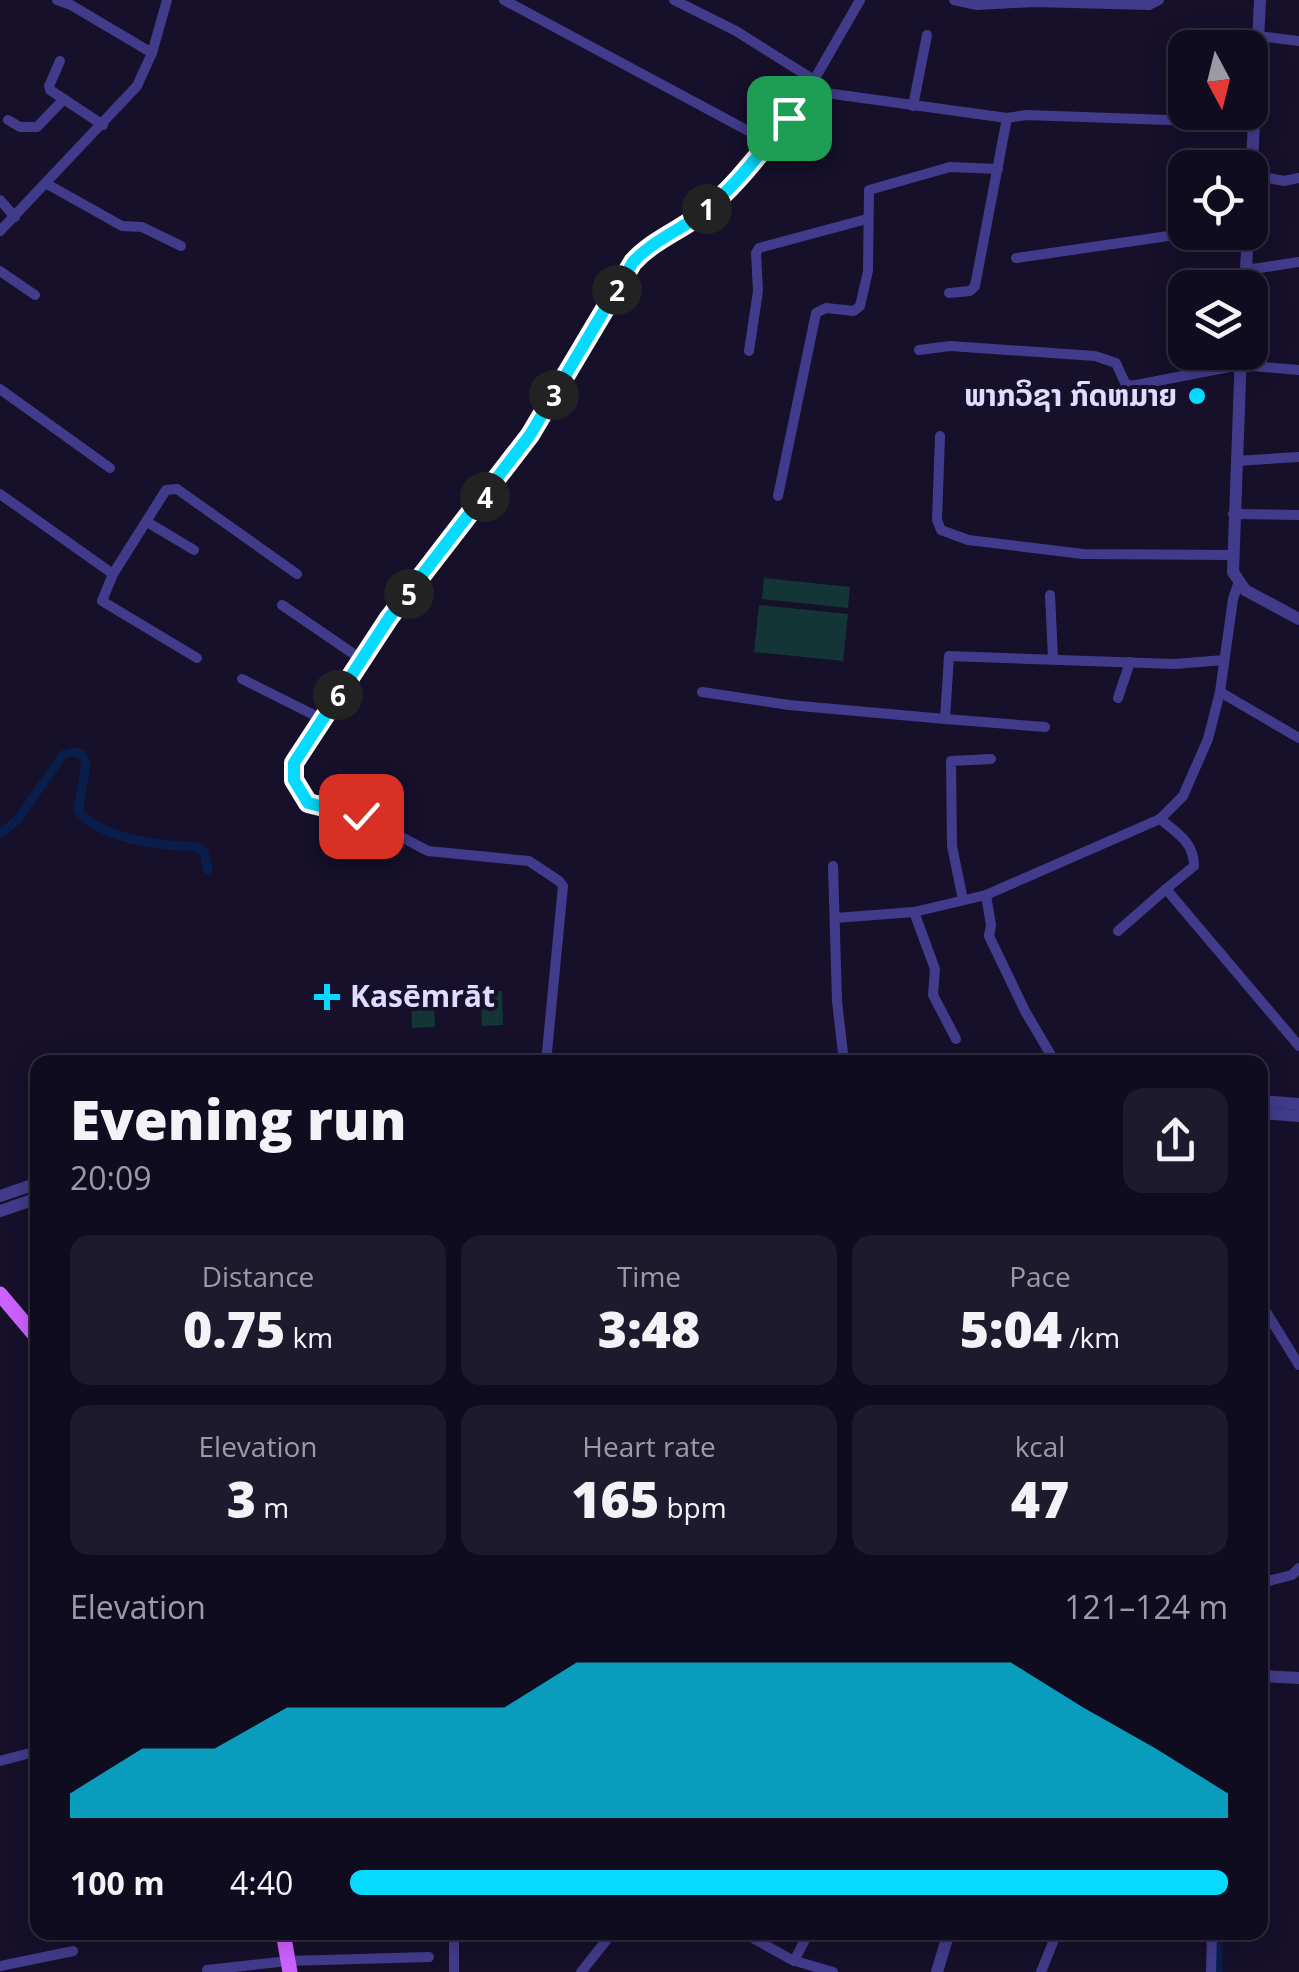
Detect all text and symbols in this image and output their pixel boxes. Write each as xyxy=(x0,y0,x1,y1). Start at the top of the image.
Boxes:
north arrow xyxy=(1168,30,1268,130)
map controls xyxy=(1168,30,1268,370)
pin xyxy=(747,76,832,161)
icon: arrive xyxy=(762,91,817,146)
button: locate xyxy=(1168,150,1268,250)
pin: 1 xyxy=(682,184,732,234)
text: 1 xyxy=(699,190,715,228)
pin: 2 xyxy=(592,265,642,315)
button: layers xyxy=(1168,270,1268,370)
text: 2 xyxy=(609,271,625,309)
pin: 3 xyxy=(529,370,579,420)
place label: ພາກວິຊາ ກົດຫມາຍ xyxy=(964,374,1177,415)
text: 3 xyxy=(546,376,562,414)
marker: ພາກວິຊາ ກົດຫມາຍ xyxy=(1186,385,1208,407)
pin: 4 xyxy=(460,472,510,522)
text: 4 xyxy=(477,478,493,516)
pin: 5 xyxy=(384,569,434,619)
text: 5 xyxy=(401,575,417,613)
pin: 6 xyxy=(313,670,363,720)
text: 6 xyxy=(330,676,346,714)
pin xyxy=(319,774,404,859)
icon: check xyxy=(334,789,389,844)
place label: Kasēmrāt xyxy=(350,975,495,1016)
marker: Kasēmrāt xyxy=(314,984,340,1010)
text: Evening run xyxy=(70,1081,406,1156)
button: share xyxy=(1123,1088,1228,1193)
text: 20:09 xyxy=(70,1156,152,1199)
text: Distance xyxy=(202,1257,314,1295)
text: Time xyxy=(617,1257,681,1295)
text: Pace xyxy=(1009,1257,1071,1295)
text: 0.75 xyxy=(183,1295,285,1363)
text: 3:48 xyxy=(598,1295,700,1363)
text: 5:04 xyxy=(960,1295,1062,1363)
text: km xyxy=(285,1318,333,1356)
text: /km xyxy=(1062,1318,1120,1356)
text: Elevation xyxy=(199,1427,317,1465)
text: Heart rate xyxy=(582,1427,716,1465)
text: kcal xyxy=(1015,1427,1065,1465)
text: 3 xyxy=(227,1465,256,1533)
text: 165 xyxy=(571,1465,659,1533)
text: 47 xyxy=(1011,1465,1069,1533)
text: m xyxy=(256,1488,289,1526)
text: bpm xyxy=(659,1488,727,1526)
text: Elevation xyxy=(70,1585,206,1628)
text: 121–124 m xyxy=(1064,1585,1228,1628)
text: 100 m xyxy=(70,1861,165,1904)
text: 4:40 xyxy=(230,1861,293,1904)

